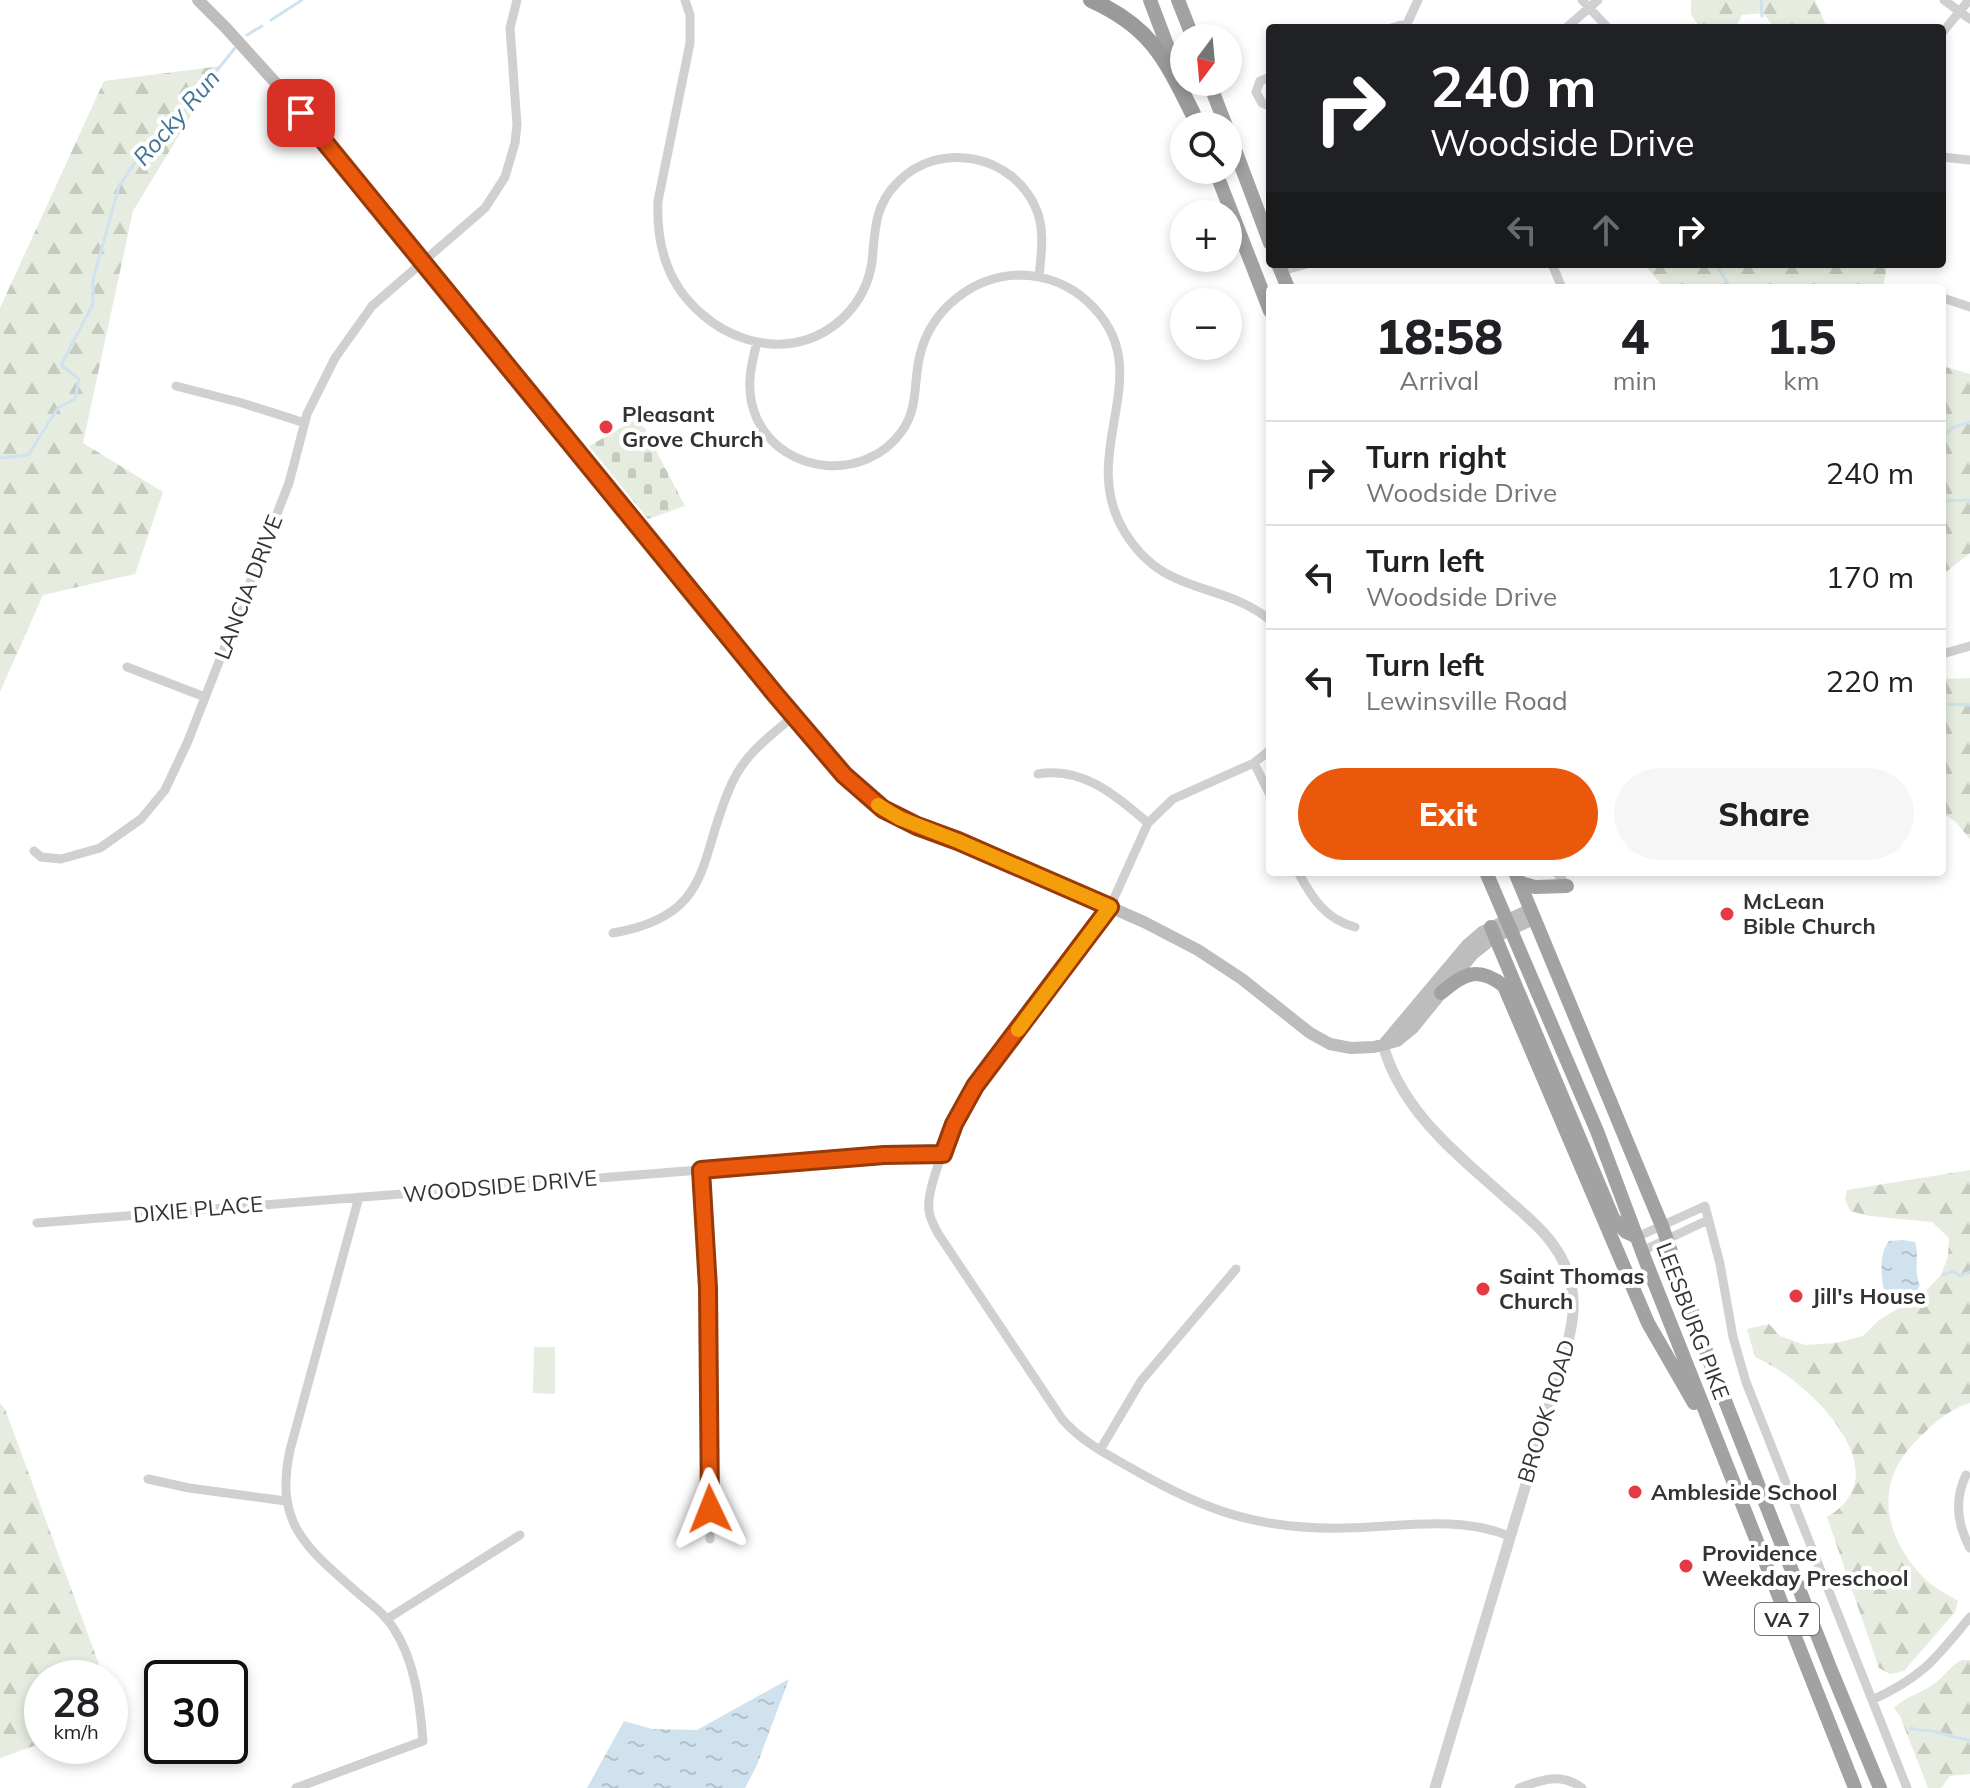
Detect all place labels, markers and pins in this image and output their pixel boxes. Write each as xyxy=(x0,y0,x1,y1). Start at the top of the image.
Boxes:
pin xyxy=(267,79,335,147)
place label: Pleasant Grove Church xyxy=(622,400,764,453)
marker: Pleasant Grove Church xyxy=(597,418,615,436)
place label: McLean Bible Church xyxy=(1743,887,1876,940)
marker: McLean Bible Church xyxy=(1718,905,1736,923)
place label: Saint Thomas Church xyxy=(1499,1262,1645,1315)
marker: Saint Thomas Church xyxy=(1474,1280,1492,1298)
place label: Jill's House xyxy=(1812,1282,1926,1310)
marker: Jill's House xyxy=(1787,1287,1805,1305)
place label: Ambleside School xyxy=(1651,1478,1838,1506)
marker: Ambleside School xyxy=(1626,1483,1644,1501)
place label: Providence Weekday Preschool xyxy=(1702,1539,1909,1592)
marker: Providence Weekday Preschool xyxy=(1677,1557,1695,1575)

